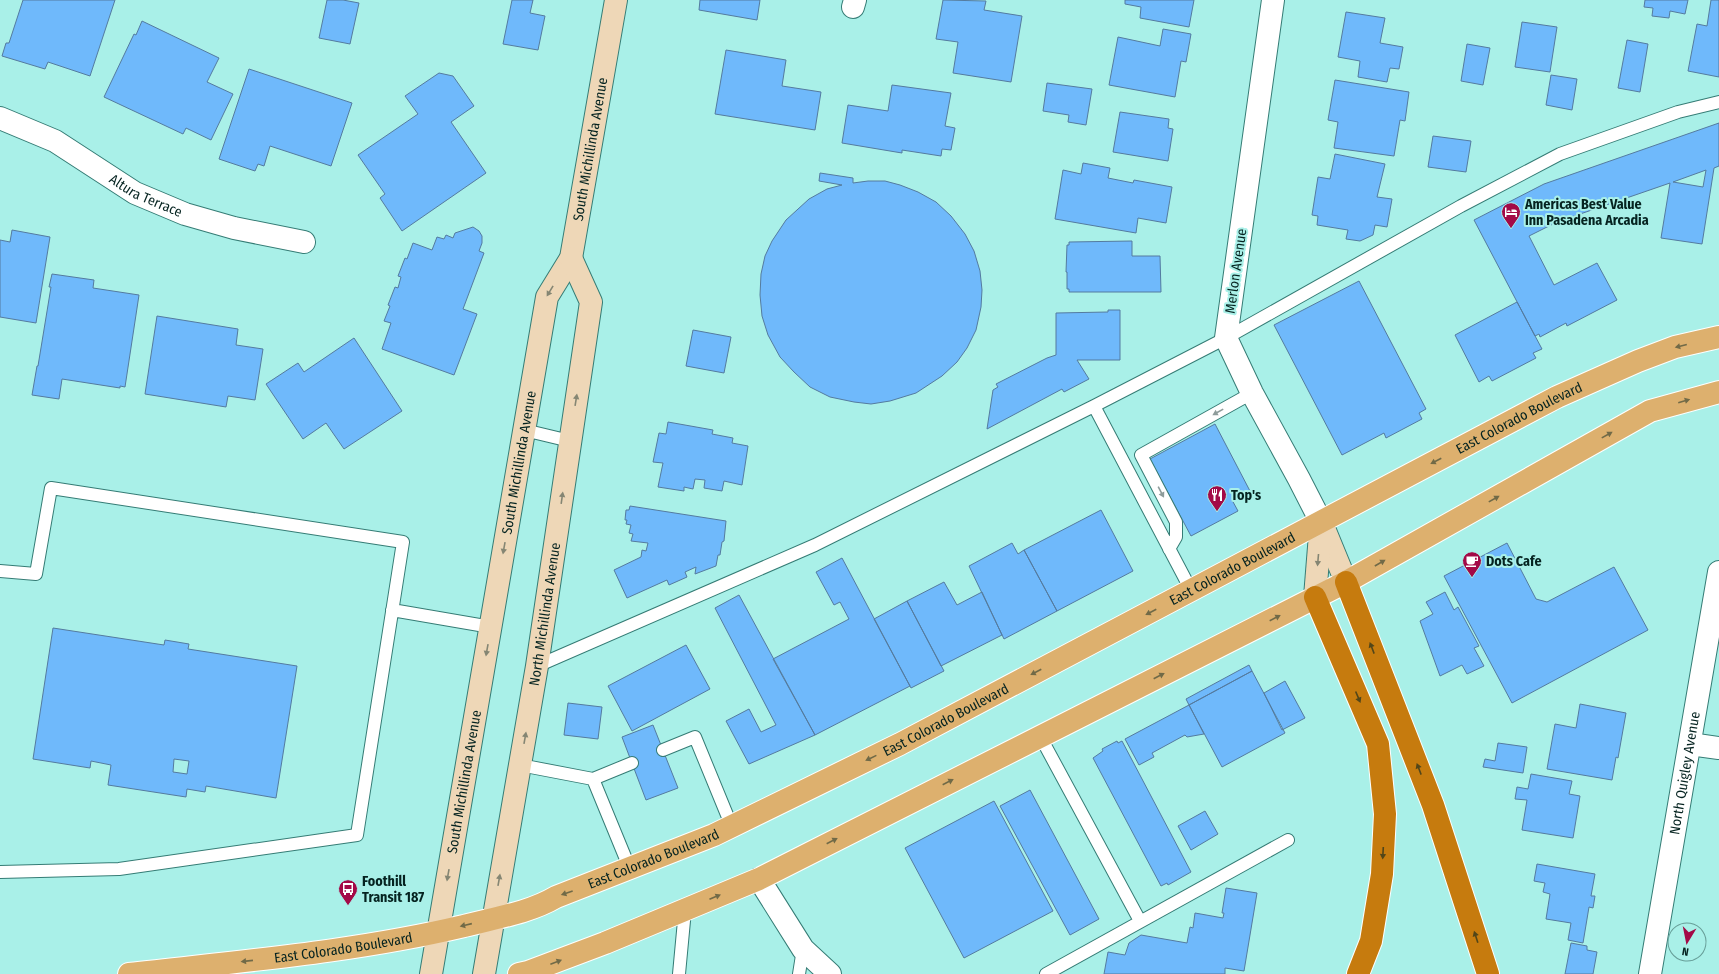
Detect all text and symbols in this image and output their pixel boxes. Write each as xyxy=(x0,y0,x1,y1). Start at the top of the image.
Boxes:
street label: South Michillinda Avenue xyxy=(569,76,611,222)
street label: Altura Terrace xyxy=(106,170,185,220)
place label: Americas Best Value Inn Pasadena Arcadia xyxy=(1524,196,1649,229)
hotel icon: Americas Best Value Inn Pasadena Arcadia xyxy=(1500,201,1522,229)
street label: Merlon Avenue xyxy=(1222,227,1250,315)
one-way arrow xyxy=(547,285,554,297)
one-way arrow xyxy=(1675,343,1687,349)
street label: East Colorado Boulevard xyxy=(1453,378,1585,457)
street label: South Michillinda Avenue xyxy=(498,389,539,536)
one-way arrow xyxy=(573,394,579,406)
one-way arrow xyxy=(1678,398,1691,404)
one-way arrow xyxy=(1212,408,1223,415)
one-way arrow xyxy=(1601,432,1613,439)
one-way arrow xyxy=(1430,458,1442,464)
restaurant icon: Top's xyxy=(1206,484,1228,512)
one-way arrow xyxy=(1158,487,1164,498)
place label: Top's xyxy=(1231,487,1261,504)
one-way arrow xyxy=(559,491,565,504)
one-way arrow xyxy=(1488,496,1499,503)
street label: East Colorado Boulevard xyxy=(1167,528,1298,609)
street label: North Michillinda Avenue xyxy=(525,541,564,687)
one-way arrow xyxy=(501,542,507,554)
cafe icon: Dots Cafe xyxy=(1461,550,1483,578)
place label: Dots Cafe xyxy=(1486,553,1542,570)
one-way arrow xyxy=(1315,554,1322,566)
one-way arrow xyxy=(1374,560,1386,567)
one-way arrow xyxy=(1145,608,1156,615)
one-way arrow xyxy=(1269,614,1281,621)
one-way arrow xyxy=(1368,641,1374,653)
one-way arrow xyxy=(483,644,489,657)
one-way arrow xyxy=(1030,669,1041,676)
one-way arrow xyxy=(1153,673,1165,679)
street label: East Colorado Boulevard xyxy=(880,680,1011,760)
one-way arrow xyxy=(1356,692,1362,704)
street label: South Michillinda Avenue xyxy=(443,709,485,855)
street label: North Quigley Avenue xyxy=(1666,710,1703,836)
one-way arrow xyxy=(522,732,528,745)
one-way arrow xyxy=(865,755,876,761)
one-way arrow xyxy=(1415,762,1421,774)
one-way arrow xyxy=(942,779,954,785)
street label: East Colorado Boulevard xyxy=(585,825,722,892)
one-way arrow xyxy=(827,838,838,844)
one-way arrow xyxy=(1380,847,1386,860)
one-way arrow xyxy=(445,869,451,881)
place label: Foothill Transit 187 xyxy=(362,873,424,906)
one-way arrow xyxy=(497,874,503,886)
bus stop icon: Foothill Transit 187 xyxy=(337,878,359,906)
one-way arrow xyxy=(561,890,573,896)
one-way arrow xyxy=(710,894,721,900)
north arrow xyxy=(1667,922,1707,962)
one-way arrow xyxy=(459,923,472,929)
street label: East Colorado Boulevard xyxy=(273,929,414,966)
one-way arrow xyxy=(1473,931,1479,943)
text: N xyxy=(1681,944,1690,958)
one-way arrow xyxy=(241,957,253,964)
one-way arrow xyxy=(550,958,562,964)

